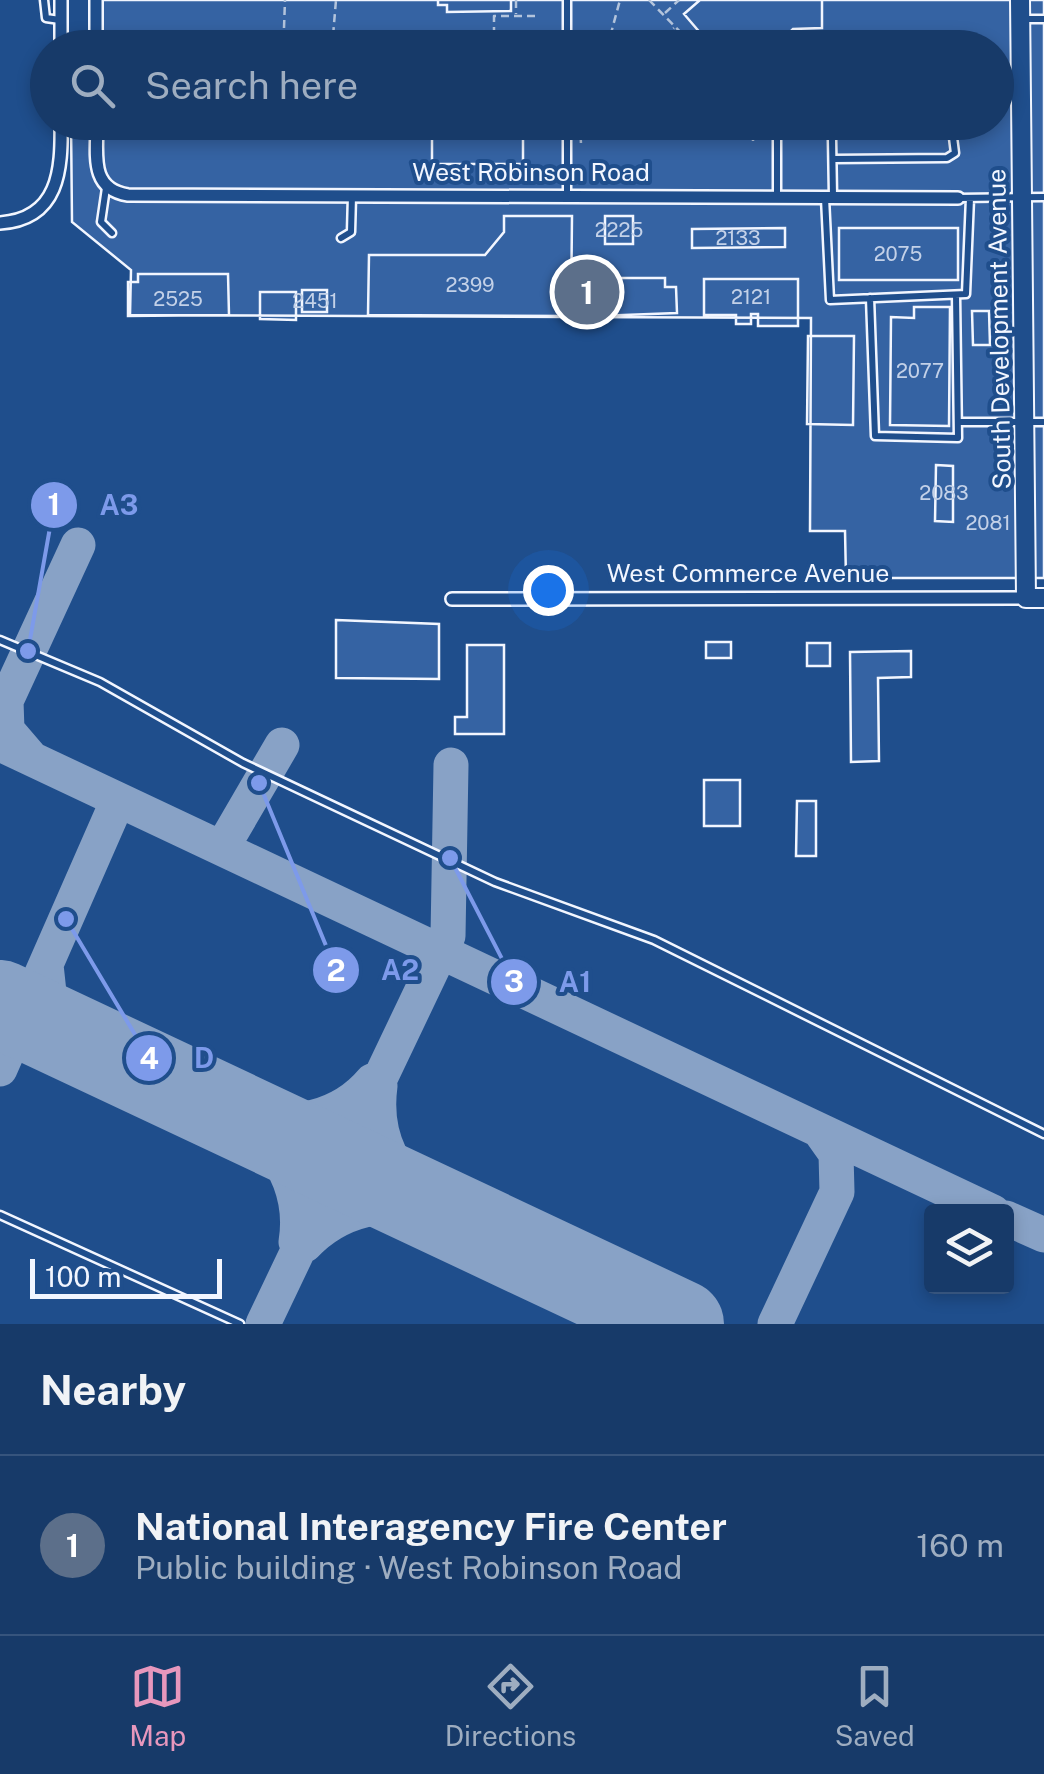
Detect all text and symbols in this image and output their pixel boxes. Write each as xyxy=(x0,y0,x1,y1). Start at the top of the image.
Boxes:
search box xyxy=(30,30,1014,140)
icon: search xyxy=(65,58,120,113)
text: Search here xyxy=(145,63,358,108)
street label: West Robinson Road xyxy=(412,157,650,187)
street label: South Development Avenue xyxy=(981,168,1017,490)
house number: 2225 xyxy=(595,218,643,242)
house number: 2133 xyxy=(715,226,761,250)
house number: 2075 xyxy=(874,242,922,266)
pin: 1 xyxy=(554,254,620,330)
house number: 2399 xyxy=(445,273,495,297)
house number: 2121 xyxy=(731,285,771,309)
house number: 2525 xyxy=(153,287,203,311)
house number: 2451 xyxy=(292,289,338,313)
house number: 2077 xyxy=(896,359,944,383)
callout: A3 xyxy=(29,476,158,534)
house number: 2083 xyxy=(919,481,969,505)
text: 1 xyxy=(48,486,60,522)
text: A3 xyxy=(100,488,138,521)
house number: 2081 xyxy=(965,511,1011,535)
street label: West Commerce Avenue xyxy=(607,558,889,588)
your location xyxy=(523,565,574,616)
callout: A2 xyxy=(311,941,439,999)
text: 2 xyxy=(326,952,346,988)
text: A2 xyxy=(381,953,419,986)
callout: A1 xyxy=(489,953,611,1011)
text: 3 xyxy=(504,963,524,999)
text: A1 xyxy=(559,965,591,998)
callout: D xyxy=(124,1029,234,1087)
text: 4 xyxy=(139,1040,159,1076)
text: D xyxy=(194,1041,214,1074)
map controls xyxy=(924,1204,1014,1294)
button: layers xyxy=(924,1204,1014,1294)
scale bar xyxy=(30,1254,222,1298)
text: 100 m xyxy=(45,1260,122,1293)
text: Nearby xyxy=(40,1365,186,1414)
text: National Interagency Fire Center xyxy=(135,1504,727,1549)
text: 1 xyxy=(66,1527,79,1564)
text: 160 m xyxy=(916,1527,1004,1564)
text: Public building · West Robinson Road xyxy=(135,1549,682,1586)
tab: Map xyxy=(129,1659,186,1752)
tab: Directions xyxy=(445,1659,576,1752)
tab: Saved xyxy=(835,1659,915,1752)

